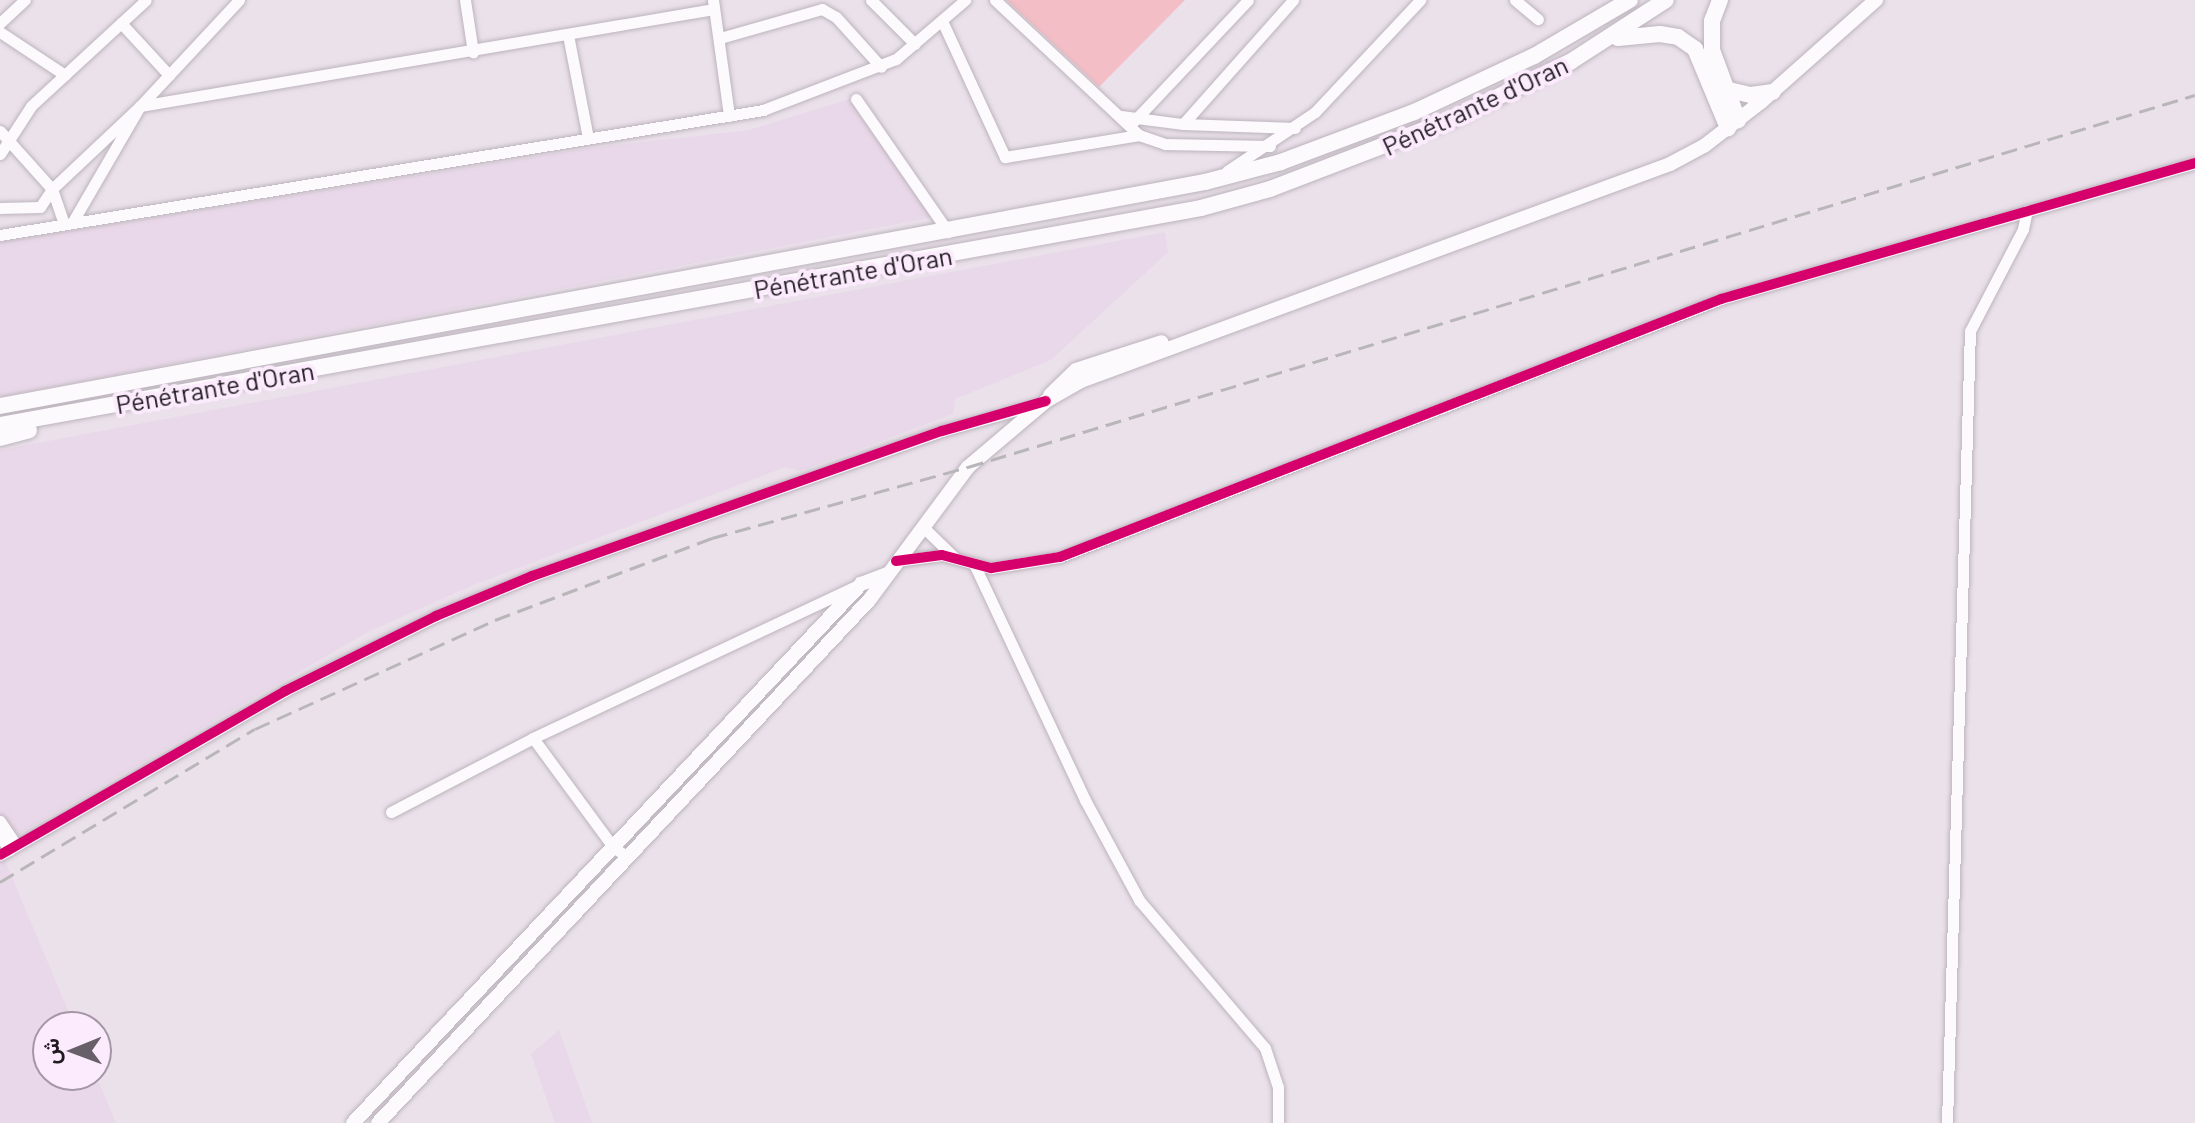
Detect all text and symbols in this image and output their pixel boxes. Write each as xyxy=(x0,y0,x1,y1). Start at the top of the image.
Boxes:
street label: Pénétrante d'Oran xyxy=(1377,48,1573,162)
street label: Pénétrante d'Oran xyxy=(751,239,955,305)
street label: Pénétrante d'Oran xyxy=(113,354,317,420)
north arrow xyxy=(32,1011,112,1091)
text: ش xyxy=(37,1038,63,1065)

